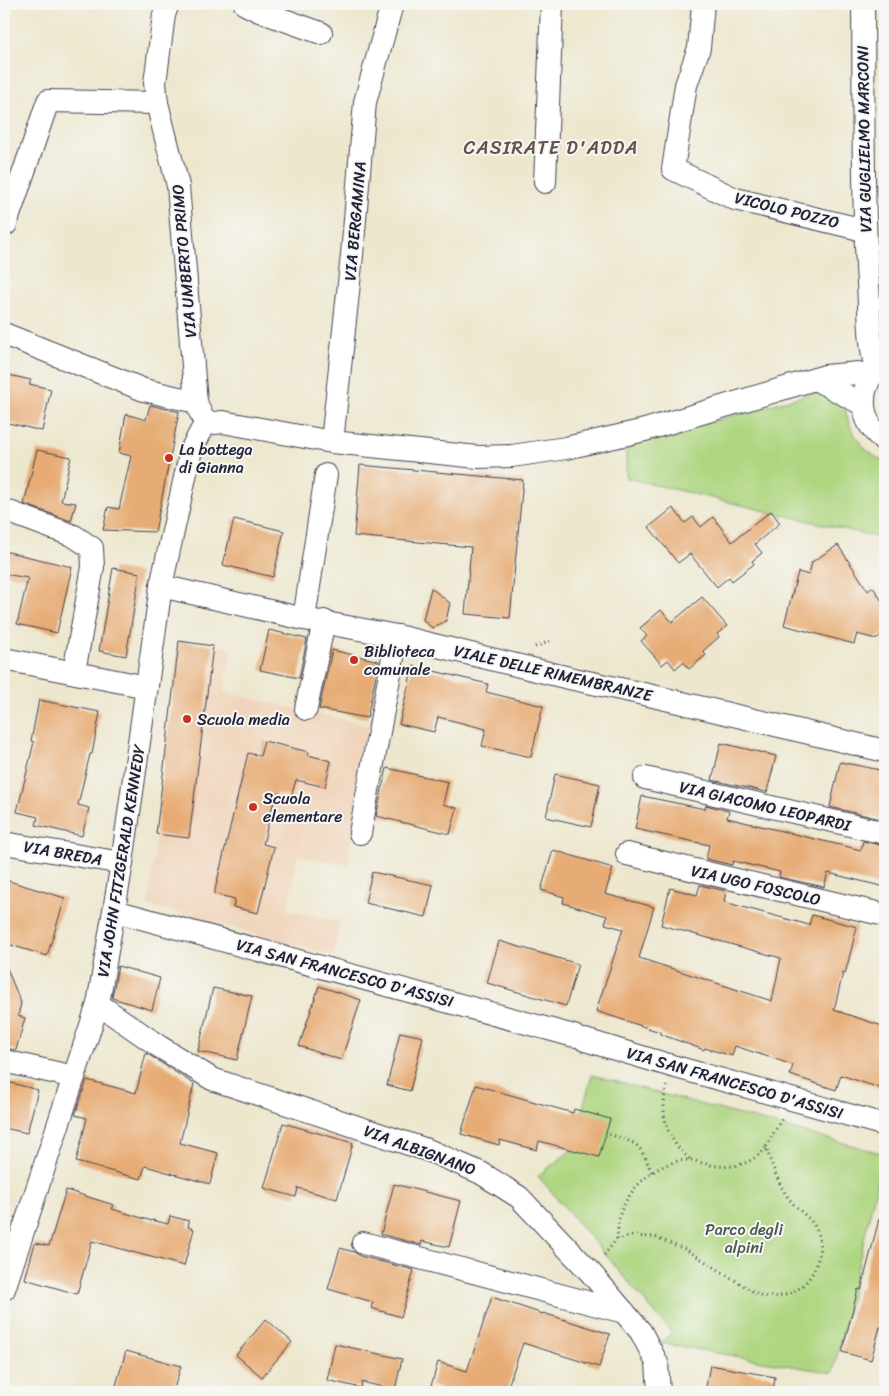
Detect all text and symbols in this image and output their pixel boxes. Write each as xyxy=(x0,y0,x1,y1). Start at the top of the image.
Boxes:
street label: VIA GUGLIELMO MARCONI xyxy=(848,45,880,233)
district label: CASIRATE D'ADDA xyxy=(464,131,638,164)
street label: VIA BERGAMINA xyxy=(335,160,375,282)
street label: VIA UMBERTO PRIMO xyxy=(163,183,205,339)
street label: VICOLO POZZO xyxy=(732,183,842,237)
place label: La bottega di Gianna xyxy=(179,435,253,482)
marker: La bottega di Gianna xyxy=(163,452,175,464)
street label: VIALE DELLE RIMEMBRANZE xyxy=(451,636,656,710)
place label: Biblioteca comunale xyxy=(364,637,436,684)
marker: Biblioteca comunale xyxy=(348,654,360,666)
place label: Scuola media xyxy=(197,705,290,734)
marker: Scuola media xyxy=(181,713,193,725)
street label: VIA JOHN FITZGERALD KENNEDY xyxy=(88,742,154,979)
street label: VIA GIACOMO LEOPARDI xyxy=(676,772,855,840)
place label: Scuola elementare xyxy=(263,784,343,831)
marker: Scuola elementare xyxy=(247,801,259,813)
street label: VIA BREDA xyxy=(22,832,104,874)
street label: VIA UGO FOSCOLO xyxy=(688,856,824,914)
street label: VIA SAN FRANCESCO D'ASSISI xyxy=(233,930,457,1016)
street label: VIA SAN FRANCESCO D'ASSISI xyxy=(623,1038,847,1128)
street label: VIA ALBIGNANO xyxy=(360,1116,480,1184)
park label: Parco degli alpini xyxy=(705,1215,783,1262)

